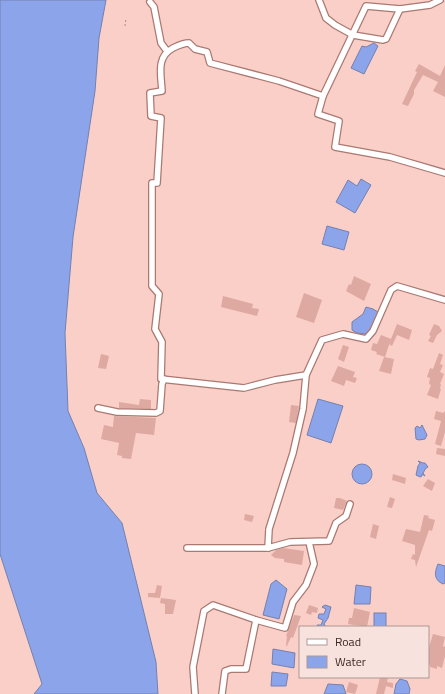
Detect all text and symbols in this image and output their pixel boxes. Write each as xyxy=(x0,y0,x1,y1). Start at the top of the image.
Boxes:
legend xyxy=(299,626,429,678)
text: Road xyxy=(335,632,361,651)
text: Water xyxy=(335,652,366,671)

